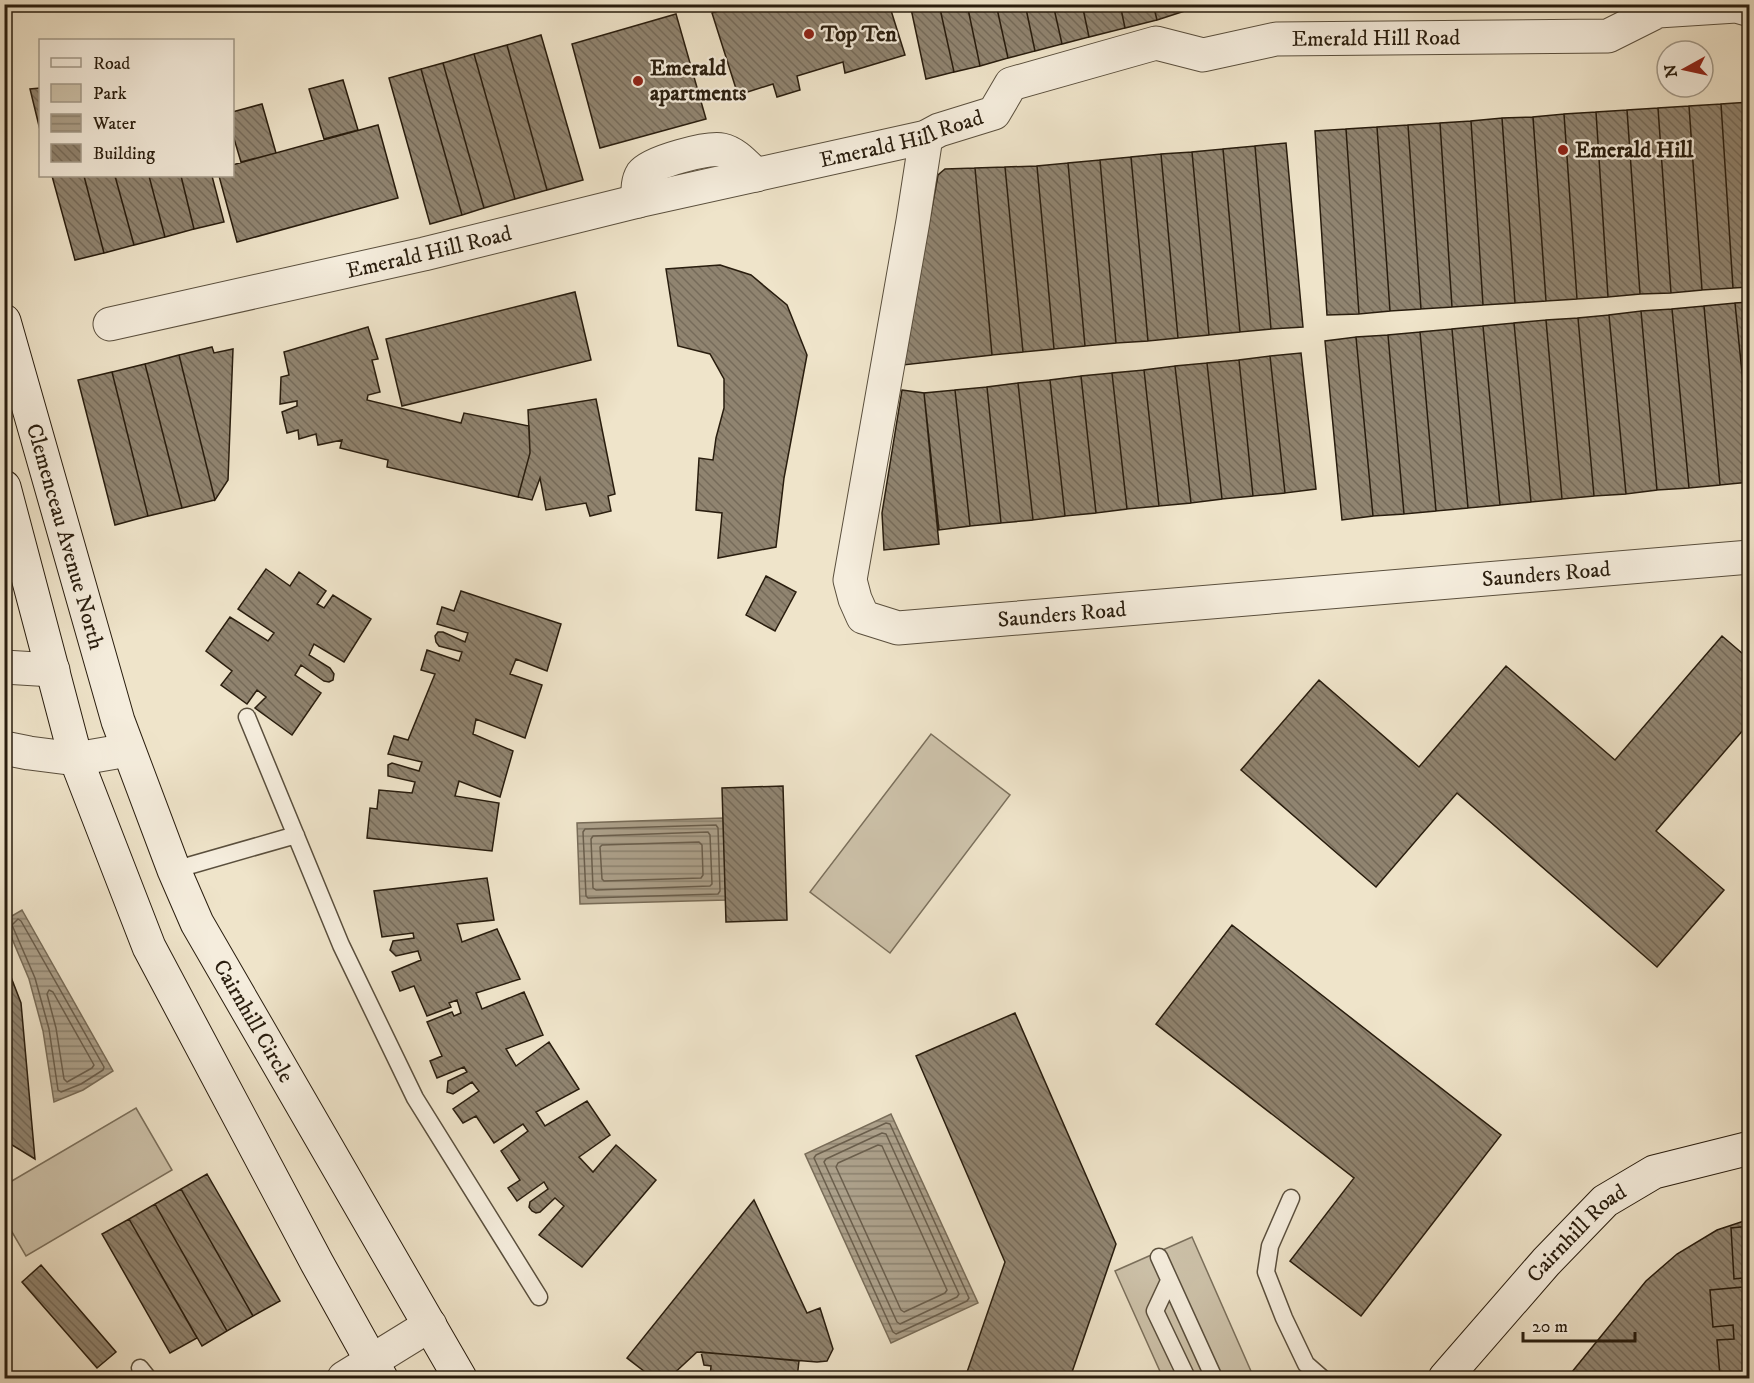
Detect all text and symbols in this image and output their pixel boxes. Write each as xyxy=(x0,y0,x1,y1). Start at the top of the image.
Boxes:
place label: Top Ten xyxy=(820,21,897,48)
street label: Emerald Hill Road xyxy=(1291,24,1460,52)
marker: Top Ten xyxy=(802,27,816,41)
legend xyxy=(39,39,234,177)
north arrow xyxy=(1655,39,1715,99)
text: Road xyxy=(93,53,130,75)
place label: Emerald apartments xyxy=(650,55,747,107)
text: N xyxy=(1660,63,1682,79)
marker: Emerald apartments xyxy=(631,74,645,88)
text: Park xyxy=(93,83,127,105)
street label: Emerald Hill Road xyxy=(817,104,986,174)
text: Water xyxy=(92,113,136,135)
place label: Emerald Hill xyxy=(1575,137,1694,164)
text: Building xyxy=(93,143,155,165)
marker: Emerald Hill xyxy=(1556,143,1570,157)
street label: Emerald Hill Road xyxy=(344,219,514,284)
street label: Clemenceau Avenue North xyxy=(20,420,111,653)
street label: Saunders Road xyxy=(1481,555,1612,593)
street label: Saunders Road xyxy=(997,596,1127,633)
street label: Cairnhill Circle xyxy=(207,954,300,1087)
street label: Cairnhill Road xyxy=(1521,1178,1631,1288)
scale bar xyxy=(1523,1305,1636,1343)
text: 20 m xyxy=(1532,1316,1568,1338)

